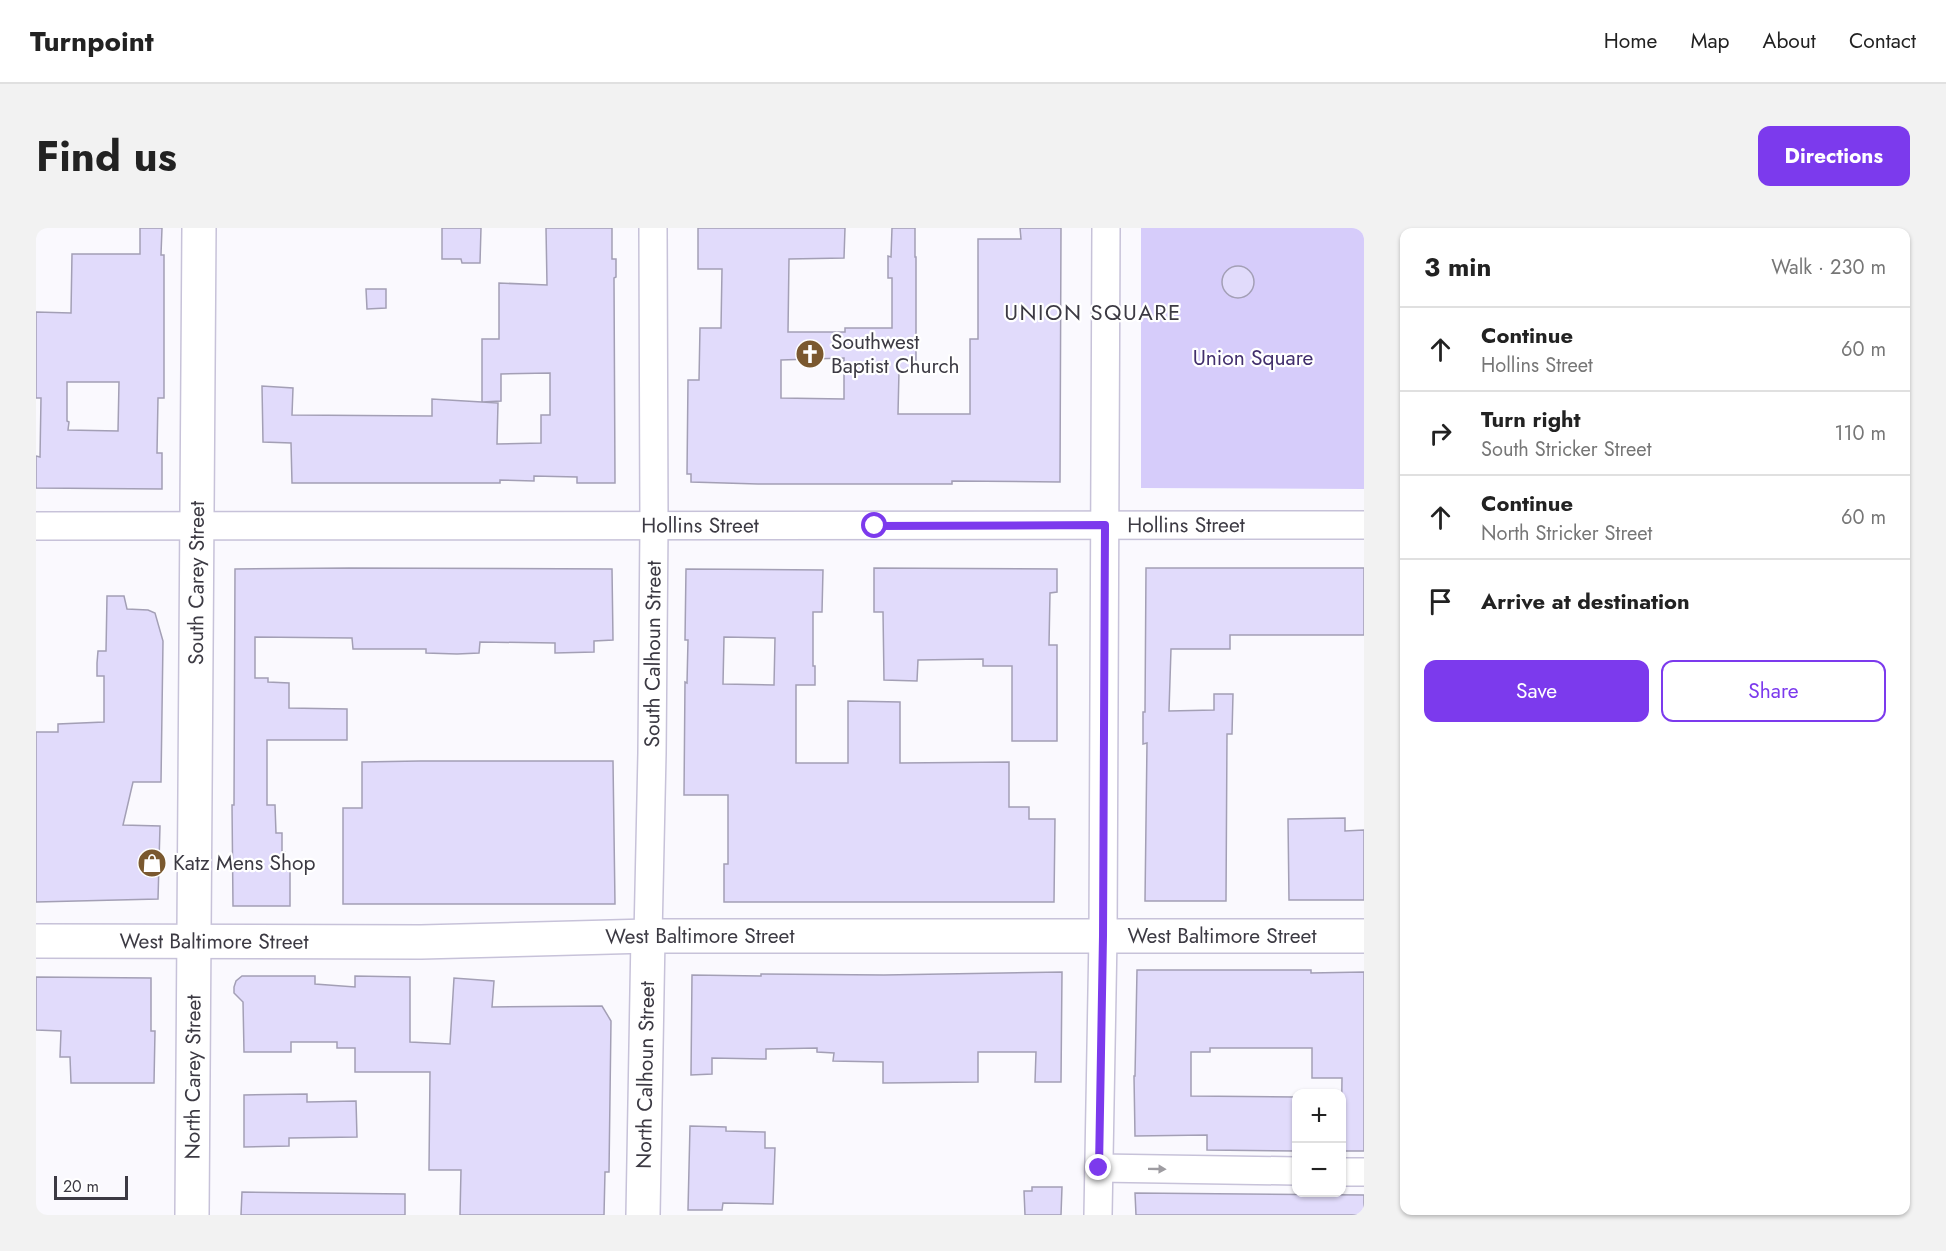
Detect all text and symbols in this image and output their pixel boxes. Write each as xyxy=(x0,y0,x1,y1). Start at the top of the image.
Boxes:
text: Turnpoint xyxy=(30,21,154,62)
text: Home xyxy=(1604,26,1657,56)
text: Map xyxy=(1690,26,1730,56)
text: About xyxy=(1763,26,1816,56)
text: Contact xyxy=(1849,26,1916,56)
text: Find us xyxy=(36,126,177,187)
button: Directions xyxy=(1758,126,1910,186)
text: 3 min xyxy=(1424,248,1491,286)
text: Walk · 230 m xyxy=(1771,253,1886,282)
district label: UNION SQUARE xyxy=(1004,296,1182,328)
text: Continue xyxy=(1481,319,1573,351)
place label: Southwest Baptist Church xyxy=(831,327,959,381)
icon: ahead xyxy=(1424,333,1457,366)
text: 60 m xyxy=(1841,335,1886,364)
church icon: Southwest Baptist Church xyxy=(794,338,826,370)
park label: Union Square xyxy=(1193,343,1314,373)
text: Hollins Street xyxy=(1481,351,1593,380)
text: Turn right xyxy=(1481,403,1581,435)
icon: right xyxy=(1424,417,1457,450)
text: 110 m xyxy=(1834,419,1886,448)
text: South Stricker Street xyxy=(1481,435,1651,464)
text: Continue xyxy=(1481,487,1573,519)
street label: South Carey Street xyxy=(181,501,212,665)
icon: ahead xyxy=(1424,501,1457,534)
text: 60 m xyxy=(1841,503,1886,532)
street label: Hollins Street xyxy=(641,510,759,541)
street label: Hollins Street xyxy=(1127,510,1245,540)
route start xyxy=(861,512,887,538)
text: North Stricker Street xyxy=(1481,519,1652,548)
street label: South Calhoun Street xyxy=(637,561,669,748)
icon: arrive xyxy=(1424,585,1457,618)
text: Arrive at destination xyxy=(1481,585,1690,617)
button: Save xyxy=(1424,660,1649,722)
button: Share xyxy=(1661,660,1886,722)
shop icon: Katz Mens Shop xyxy=(136,847,168,879)
place label: Katz Mens Shop xyxy=(173,848,316,878)
street label: West Baltimore Street xyxy=(605,921,794,952)
street label: West Baltimore Street xyxy=(1127,921,1316,951)
street label: West Baltimore Street xyxy=(119,926,309,957)
street label: North Calhoun Street xyxy=(629,981,662,1169)
street label: North Carey Street xyxy=(177,994,209,1160)
map controls xyxy=(1292,1089,1346,1197)
button: + xyxy=(1292,1089,1346,1143)
button: − xyxy=(1292,1143,1346,1197)
route end xyxy=(1085,1154,1111,1180)
one-way arrow xyxy=(1148,1164,1167,1174)
scale bar xyxy=(54,1173,128,1200)
text: 20 m xyxy=(63,1175,99,1198)

